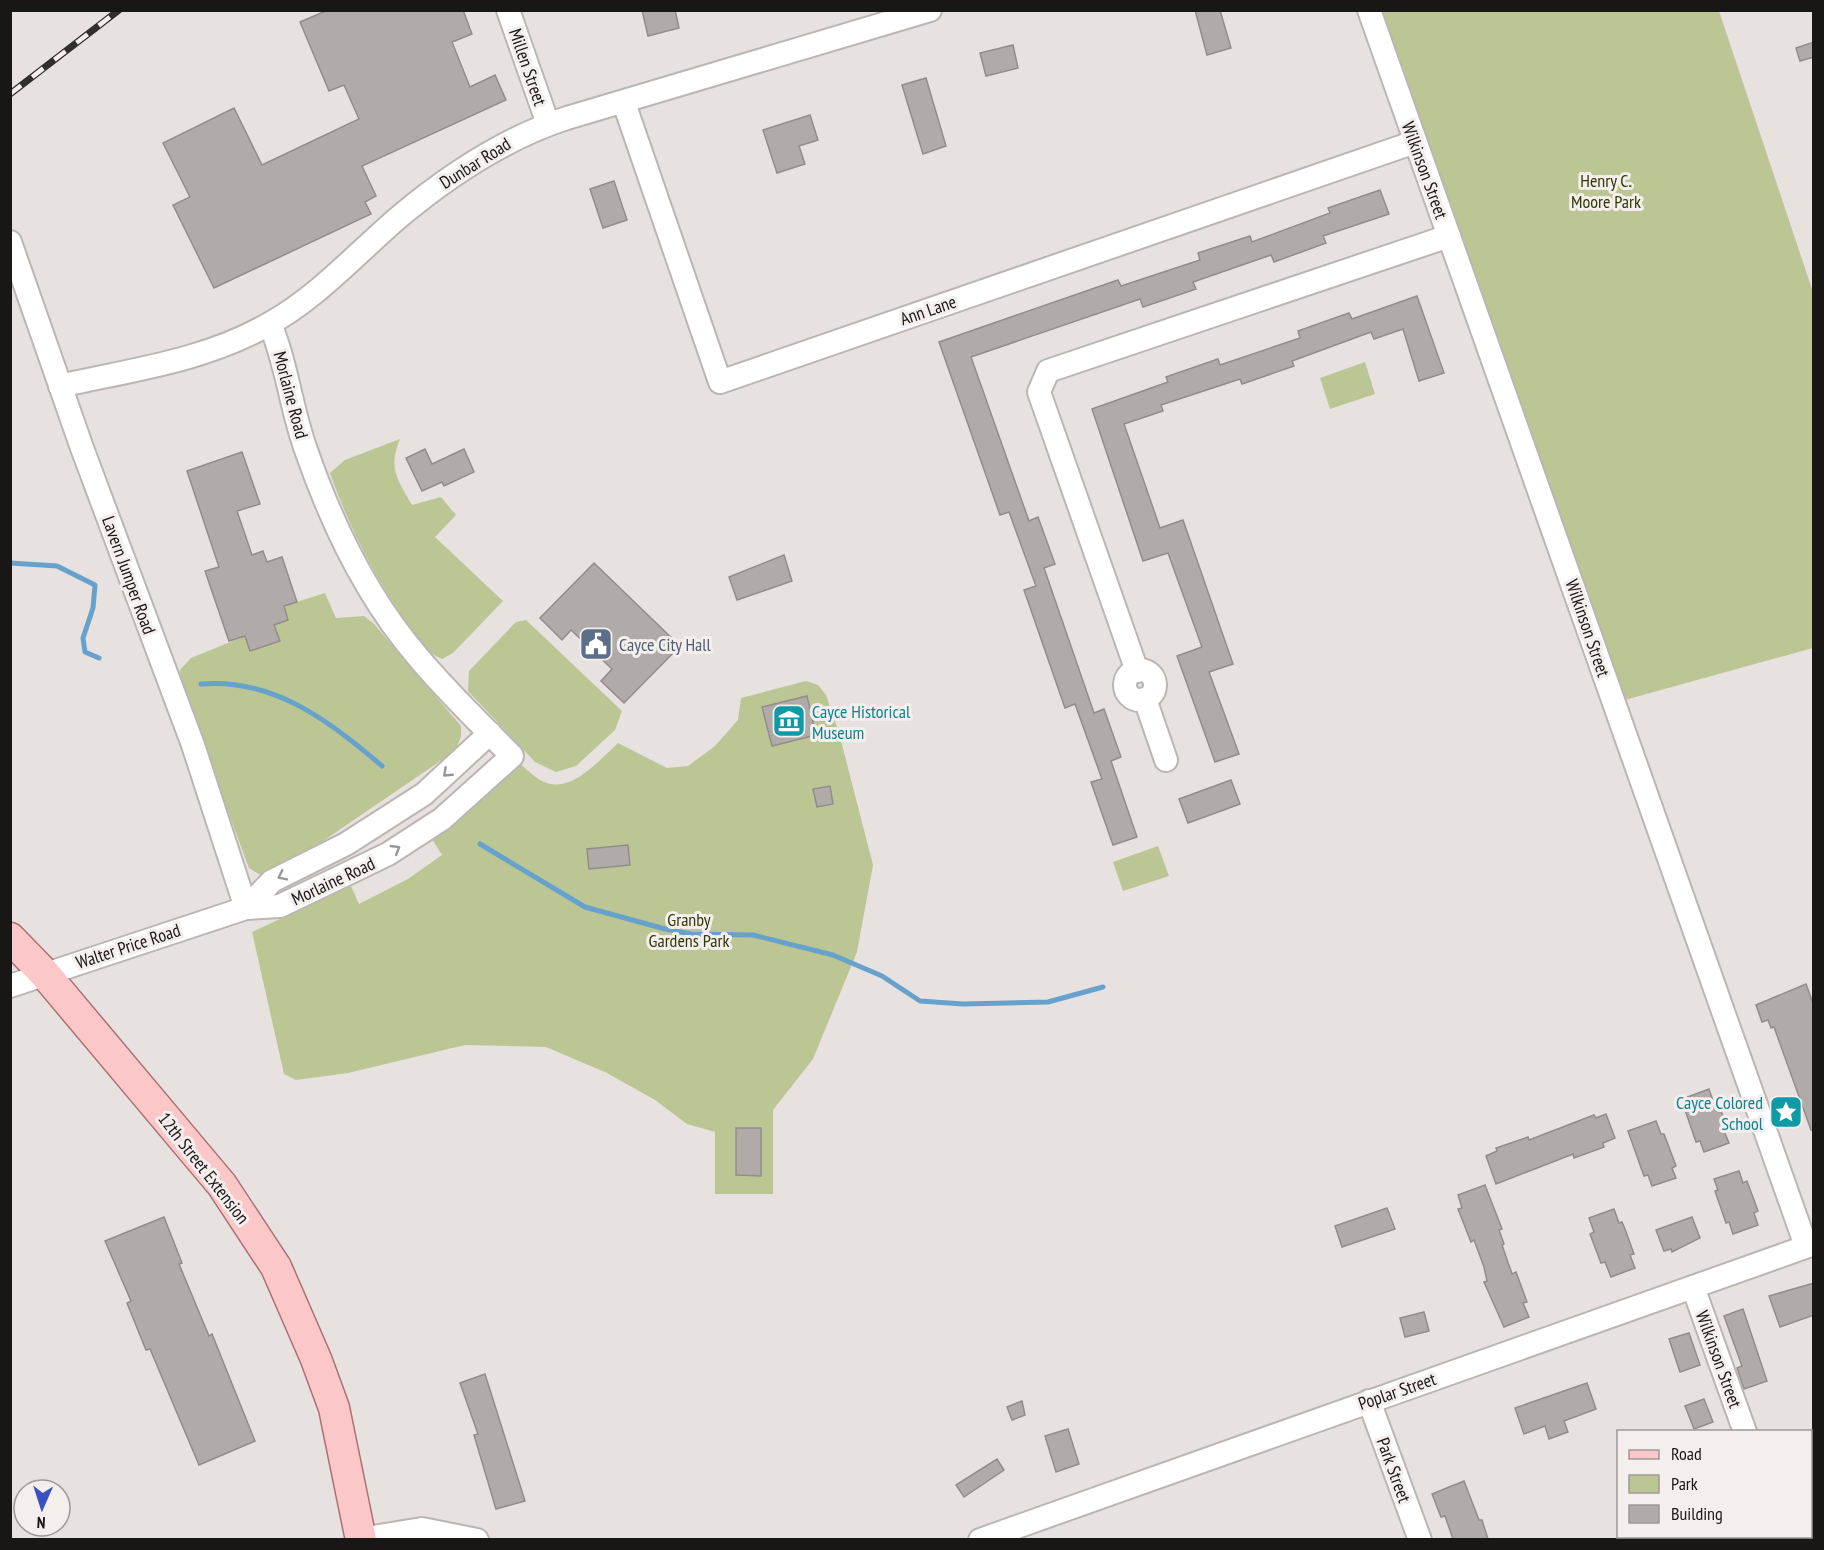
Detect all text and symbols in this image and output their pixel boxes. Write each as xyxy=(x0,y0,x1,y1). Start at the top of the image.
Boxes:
street label: Millen Street xyxy=(504,25,552,109)
street label: Wilkinson Street xyxy=(1397,118,1453,222)
street label: Dunbar Road xyxy=(435,132,515,194)
park label: Henry C. Moore Park xyxy=(1571,169,1641,213)
street label: Ann Lane xyxy=(897,290,959,330)
street label: Morlaine Road xyxy=(268,349,314,441)
street label: Lavern Jumper Road xyxy=(97,513,161,637)
street label: Wilkinson Street xyxy=(1561,576,1615,680)
public building icon: Cayce City Hall xyxy=(578,626,614,662)
place label: Cayce City Hall xyxy=(619,633,711,656)
place label: Cayce Historical Museum xyxy=(812,700,911,744)
museum icon: Cayce Historical Museum xyxy=(771,703,807,739)
one-way arrow xyxy=(443,766,454,777)
one-way arrow xyxy=(390,845,400,857)
street label: Morlaine Road xyxy=(288,852,378,910)
one-way arrow xyxy=(278,868,289,880)
park label: Granby Gardens Park xyxy=(649,908,729,952)
street label: Walter Price Road xyxy=(73,918,183,974)
place label: Cayce Colored School xyxy=(1676,1091,1764,1135)
place icon: Cayce Colored School xyxy=(1768,1094,1804,1130)
street label: 12th Street Extension xyxy=(153,1108,255,1228)
street label: Wilkinson Street xyxy=(1691,1307,1747,1411)
street label: Poplar Street xyxy=(1355,1367,1439,1415)
legend xyxy=(1617,1430,1812,1538)
street label: Park Street xyxy=(1372,1434,1416,1506)
text: Road xyxy=(1671,1442,1702,1465)
text: Park xyxy=(1671,1472,1698,1495)
north arrow xyxy=(12,1478,72,1538)
text: Building xyxy=(1671,1502,1723,1525)
text: N xyxy=(36,1513,46,1533)

